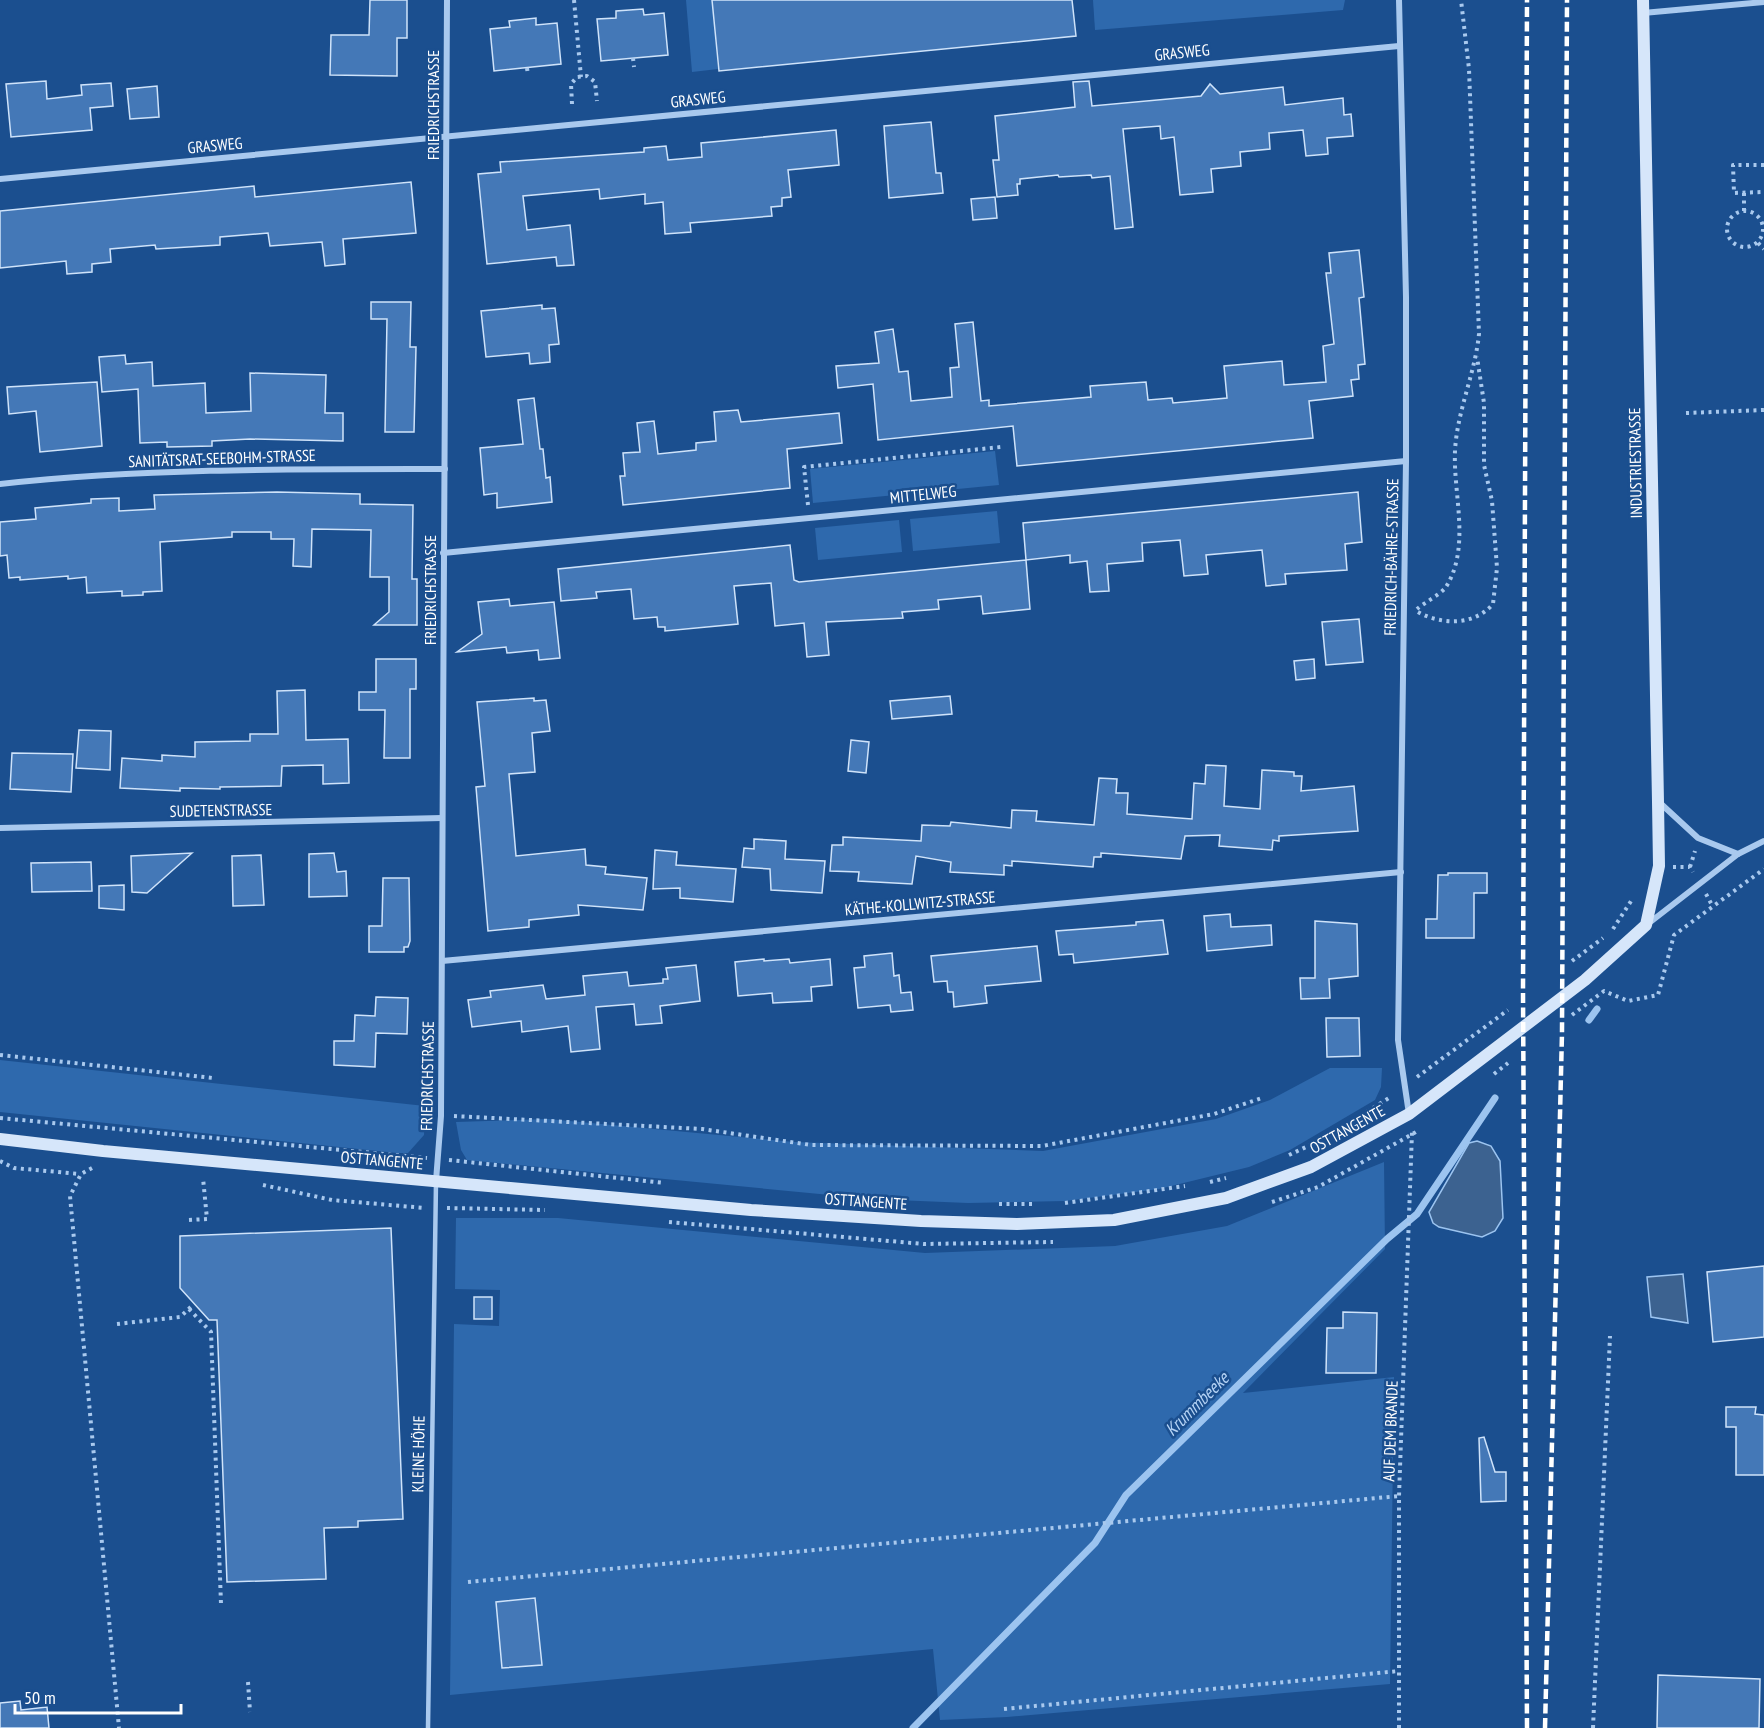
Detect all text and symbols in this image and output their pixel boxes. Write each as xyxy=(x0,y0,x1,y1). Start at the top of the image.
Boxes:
street label: GRASWEG xyxy=(1154,39,1211,65)
street label: FRIEDRICHSTRASSE xyxy=(423,50,443,160)
street label: GRASWEG xyxy=(670,86,727,112)
street label: GRASWEG xyxy=(187,133,243,157)
street label: INDUSTRIESTRASSE xyxy=(1624,407,1646,519)
street label: SANITÄTSRAT-SEEBOHM-STRASSE xyxy=(128,445,316,471)
street label: FRIEDRICH-BÄHRE-STRASSE xyxy=(1380,478,1402,636)
street label: MITTELWEG xyxy=(889,481,957,507)
street label: FRIEDRICHSTRASSE xyxy=(420,535,440,645)
street label: SUDETENSTRASSE xyxy=(170,799,273,821)
street label: KÄTHE-KOLLWITZ-STRASSE xyxy=(844,886,996,920)
street label: FRIEDRICHSTRASSE xyxy=(416,1021,438,1131)
street label: OSTTANGENTE xyxy=(1306,1100,1388,1158)
street label: OSTTANGENTE xyxy=(340,1146,424,1174)
street label: OSTTANGENTE xyxy=(824,1188,908,1214)
water label: Krummbeeke xyxy=(1160,1366,1235,1441)
street label: AUF DEM BRANDE xyxy=(1378,1380,1402,1482)
street label: KLEINE HÖHE xyxy=(407,1415,429,1493)
scale bar xyxy=(15,1677,182,1715)
text: 50 m xyxy=(24,1686,56,1709)

